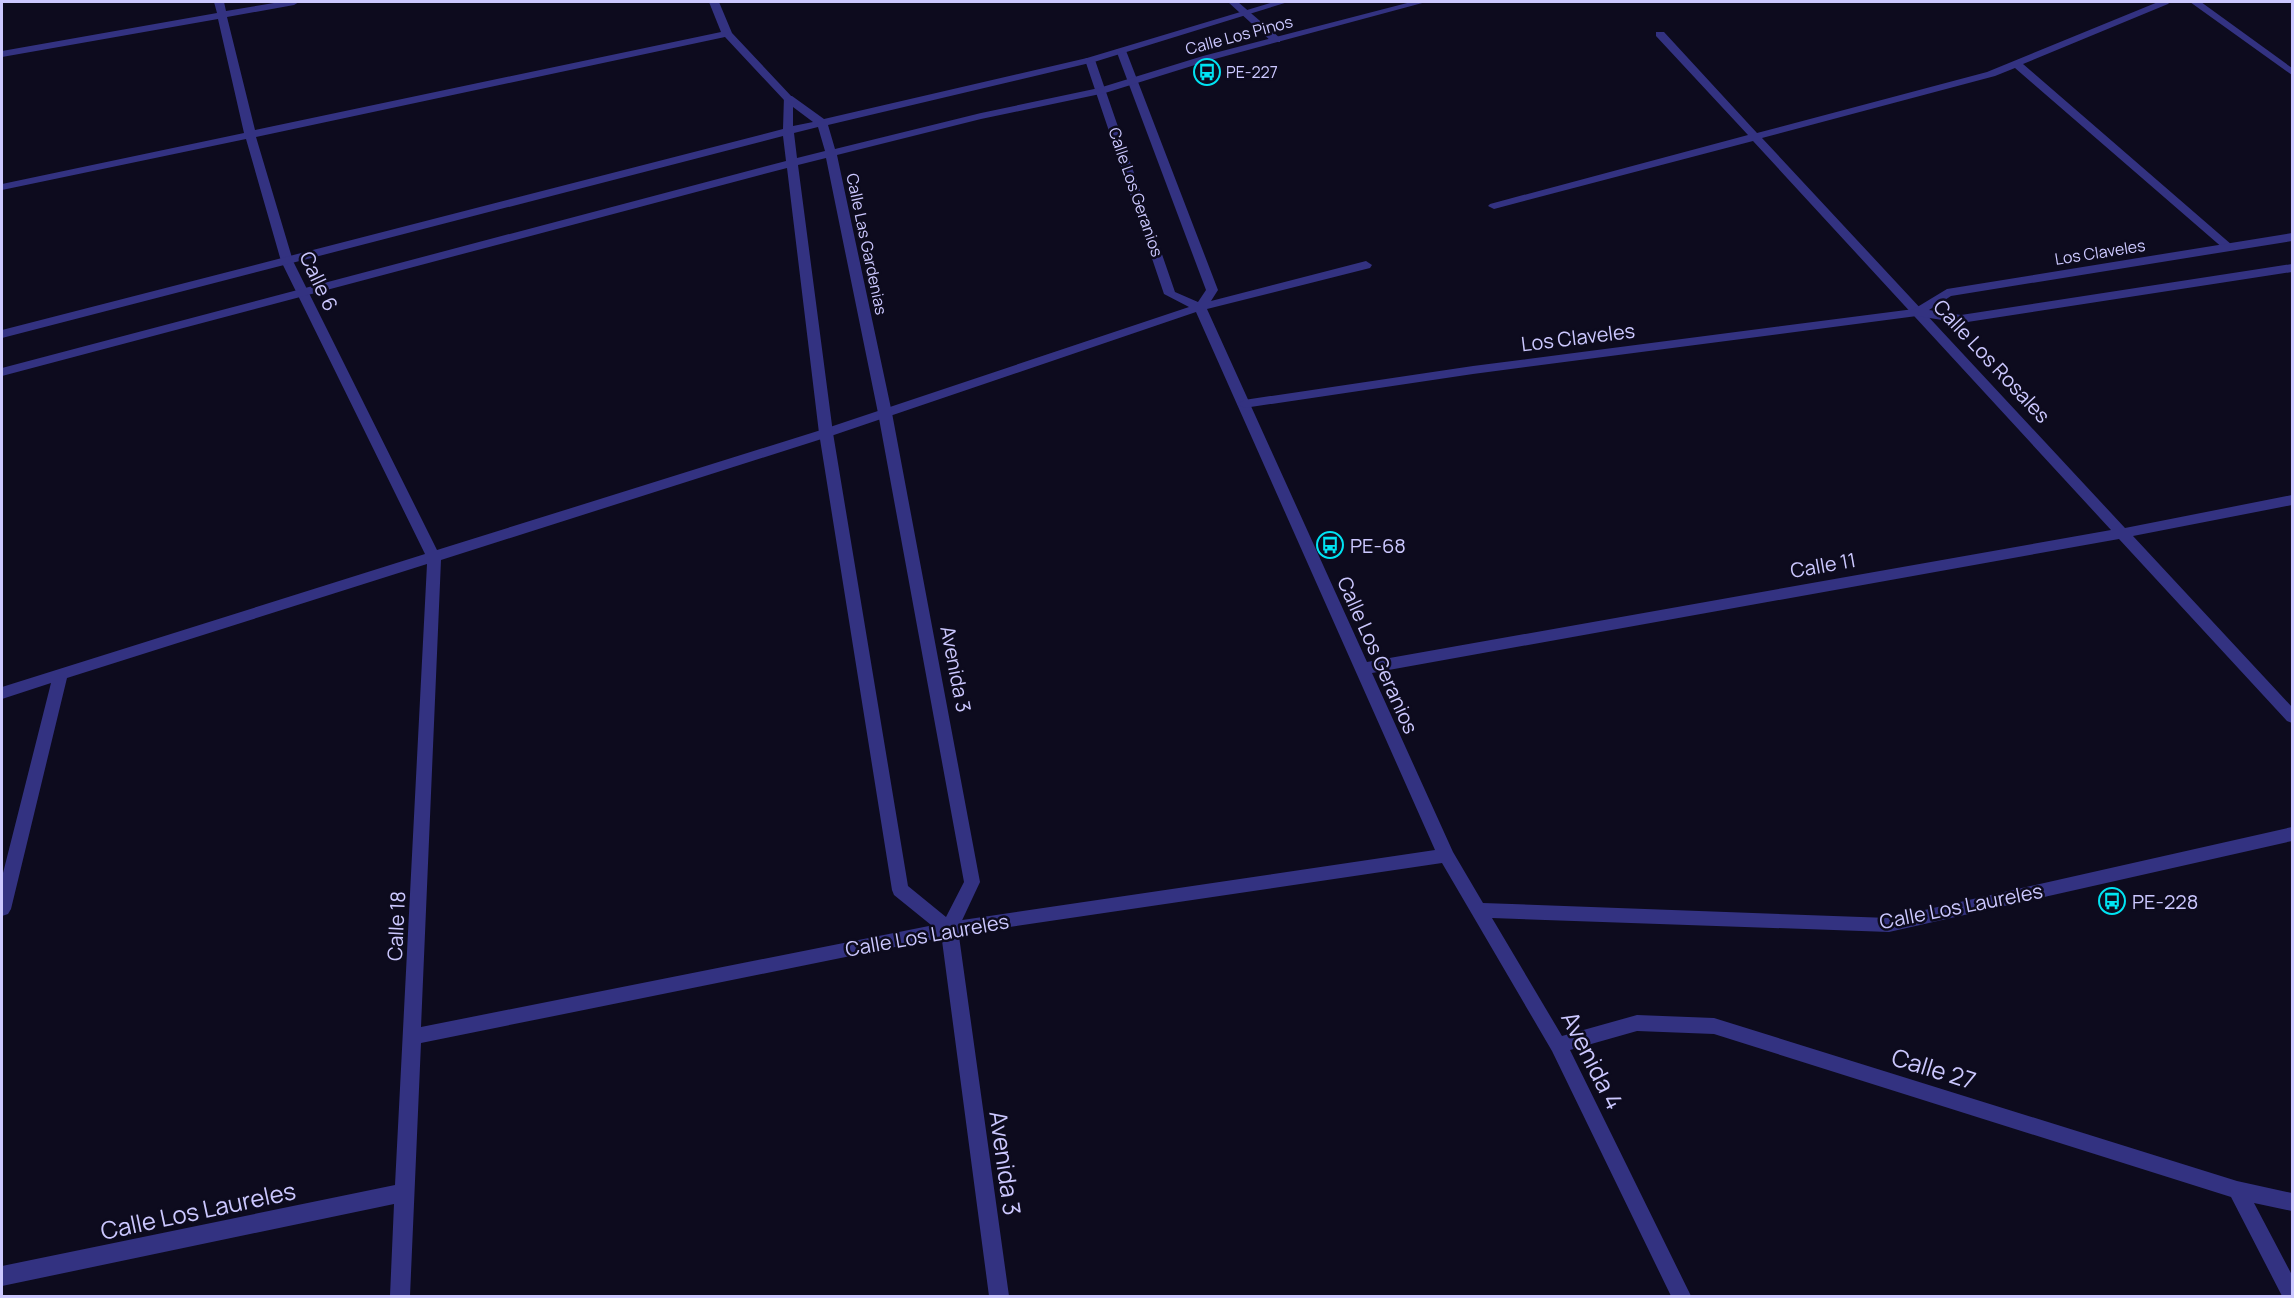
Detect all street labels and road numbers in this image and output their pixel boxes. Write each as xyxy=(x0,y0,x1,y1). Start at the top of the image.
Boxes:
street label: Calle Los Pinos xyxy=(1183,10,1295,60)
street label: Calle Los Geranios xyxy=(1104,124,1168,260)
street label: Calle Las Gardenias xyxy=(841,171,893,317)
street label: Los Claveles xyxy=(2053,234,2147,270)
street label: Calle 6 xyxy=(293,247,345,315)
street label: Calle Los Rosales xyxy=(1928,293,2056,429)
street label: Los Claveles xyxy=(1520,317,1636,357)
street label: Calle 11 xyxy=(1788,546,1858,584)
street label: Calle Los Geranios xyxy=(1331,572,1425,738)
street label: Avenida 3 xyxy=(934,623,978,715)
street label: Calle Los Laureles xyxy=(1877,877,2045,935)
street label: Calle 18 xyxy=(381,890,411,962)
street label: Calle Los Laureles xyxy=(843,907,1011,963)
street label: Avenida 4 xyxy=(1554,1005,1632,1115)
street label: Calle 27 xyxy=(1888,1040,1980,1096)
street label: Avenida 3 xyxy=(982,1109,1030,1217)
street label: Calle Los Laureles xyxy=(97,1173,299,1247)

